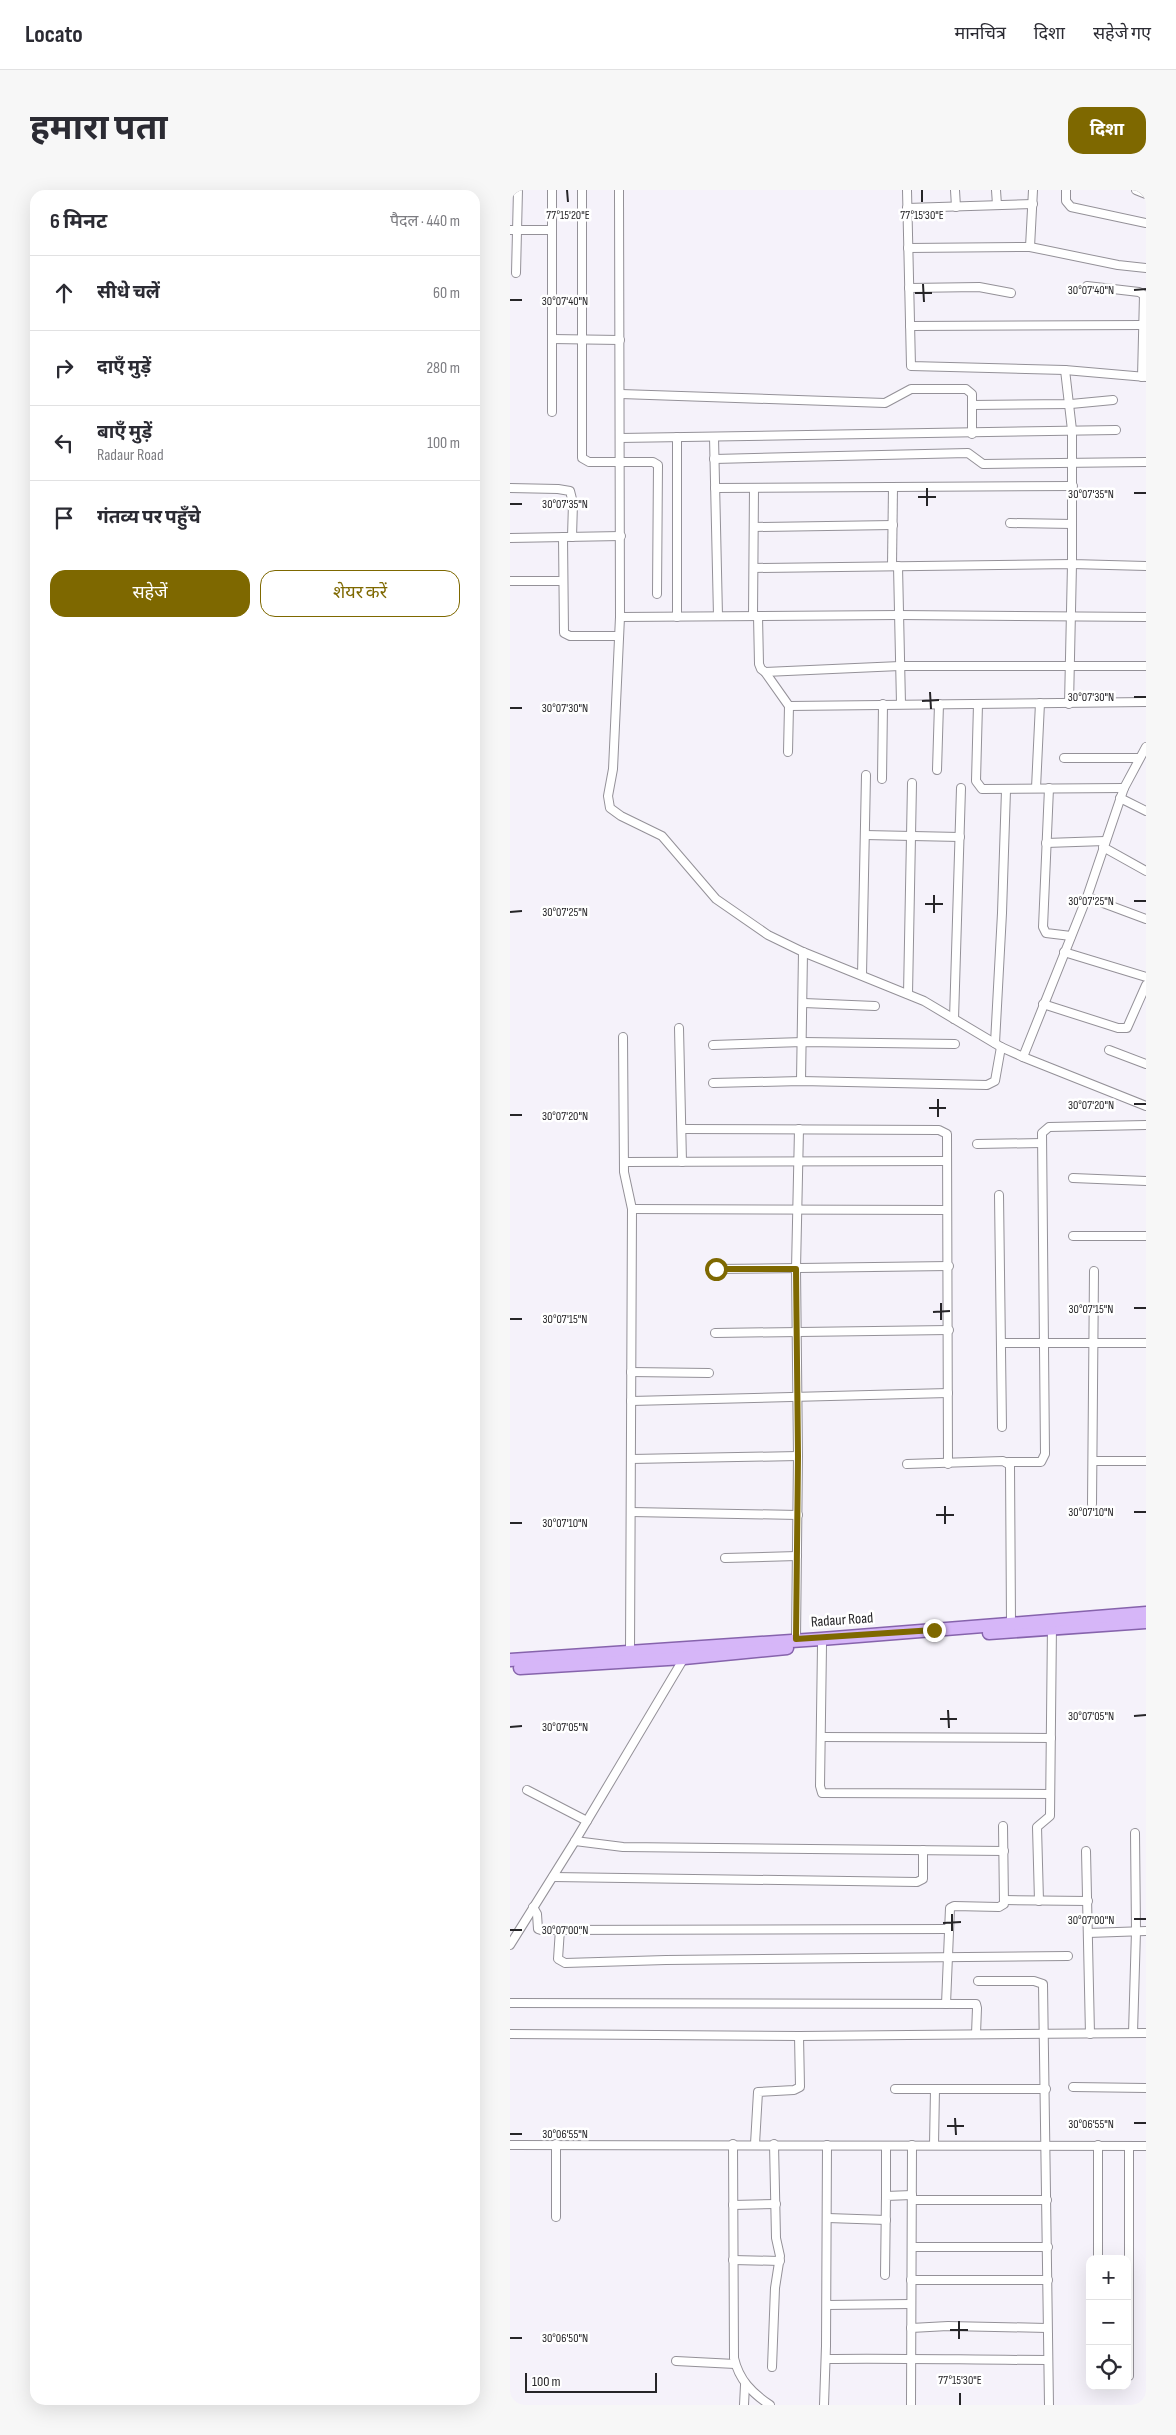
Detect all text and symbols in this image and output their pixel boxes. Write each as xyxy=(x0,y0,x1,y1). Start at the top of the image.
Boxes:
text: Locato xyxy=(25,20,83,49)
text: मानचित्र xyxy=(954,23,1006,44)
text: दिशा xyxy=(1034,23,1065,44)
text: सहेजे गए xyxy=(1093,23,1151,44)
text: हमारा पता xyxy=(30,107,168,150)
button: दिशा xyxy=(1068,107,1146,154)
text: 77°15'20"E xyxy=(546,208,590,223)
text: 77°15'30"E xyxy=(900,208,944,223)
text: 6 मिनट xyxy=(50,209,107,234)
text: पैदल · 440 m xyxy=(390,212,460,231)
icon: ahead xyxy=(50,279,78,307)
text: सीधे चलें xyxy=(97,281,160,304)
text: 30°07'40"N xyxy=(1068,283,1114,298)
text: 60 m xyxy=(433,284,460,303)
text: 30°07'40"N xyxy=(542,294,588,309)
icon: right xyxy=(50,354,78,382)
text: दाएँ मुड़ें xyxy=(97,356,151,379)
text: 280 m xyxy=(426,359,460,378)
text: बाएँ मुड़ें xyxy=(97,421,152,444)
icon: left xyxy=(50,429,78,457)
text: 100 m xyxy=(427,434,460,453)
text: Radaur Road xyxy=(97,446,164,465)
text: 30°07'35"N xyxy=(1068,487,1114,502)
text: 30°07'35"N xyxy=(542,497,588,512)
icon: arrive xyxy=(50,504,78,532)
text: गंतव्य पर पहुँचे xyxy=(97,506,201,529)
button: सहेजें xyxy=(50,570,250,617)
button: शेयर करें xyxy=(260,570,460,617)
text: 30°07'30"N xyxy=(1068,690,1114,705)
text: 30°07'30"N xyxy=(542,701,588,716)
text: 30°07'25"N xyxy=(1068,894,1114,909)
text: 30°07'25"N xyxy=(542,905,588,920)
text: 30°07'20"N xyxy=(1068,1098,1114,1113)
text: 30°07'20"N xyxy=(542,1109,588,1124)
route start xyxy=(705,1258,728,1281)
text: 30°07'15"N xyxy=(1069,1302,1113,1317)
text: 30°07'15"N xyxy=(543,1312,587,1327)
text: 30°07'10"N xyxy=(1068,1505,1114,1520)
text: 30°07'10"N xyxy=(542,1516,588,1531)
street label: Radaur Road xyxy=(810,1608,874,1632)
route end xyxy=(923,1619,946,1642)
text: 30°07'05"N xyxy=(1068,1709,1114,1724)
text: 30°07'05"N xyxy=(542,1720,588,1735)
text: 30°07'00"N xyxy=(1068,1913,1114,1928)
text: 30°07'00"N xyxy=(542,1923,588,1938)
text: 30°06'55"N xyxy=(1068,2117,1114,2132)
text: 30°06'55"N xyxy=(542,2127,588,2142)
map controls xyxy=(1086,2255,1131,2390)
button: + xyxy=(1086,2255,1131,2300)
button: − xyxy=(1086,2300,1131,2345)
text: 30°06'50"N xyxy=(542,2331,588,2346)
button: locate xyxy=(1086,2345,1131,2390)
scale bar xyxy=(525,2370,658,2393)
text: 100 m xyxy=(532,2373,561,2390)
text: 77°15'30"E xyxy=(938,2373,982,2388)

